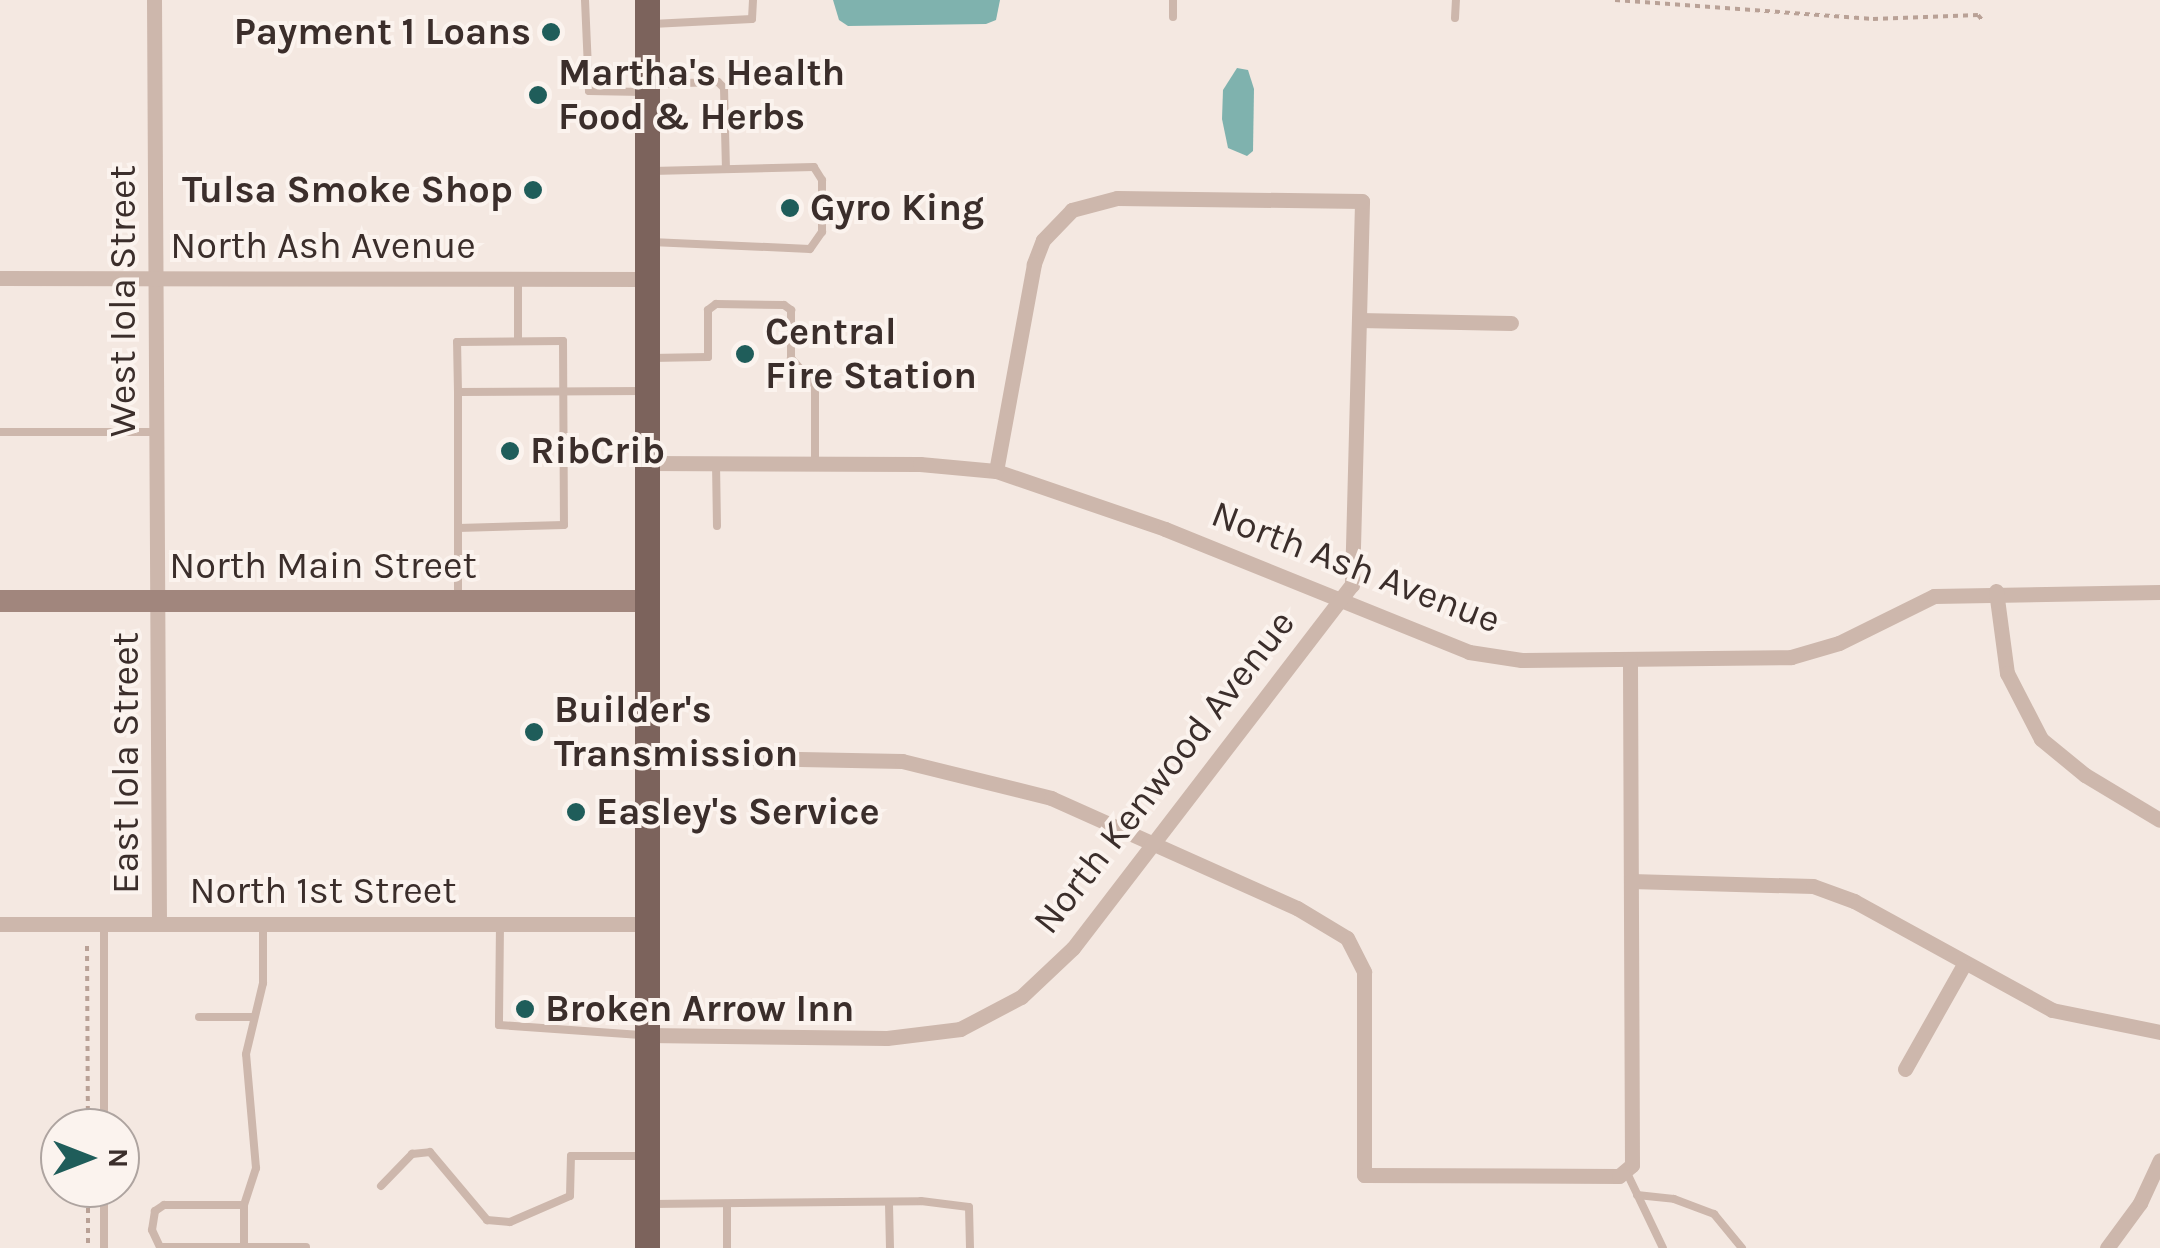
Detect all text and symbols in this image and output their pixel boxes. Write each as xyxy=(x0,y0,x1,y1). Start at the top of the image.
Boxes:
place label: Payment 1 Loans xyxy=(234,9,531,55)
marker: Payment 1 Loans xyxy=(540,21,562,43)
place label: Martha's Health Food & Herbs xyxy=(558,50,845,140)
marker: Martha's Health Food & Herbs xyxy=(527,84,549,106)
street label: West Iola Street xyxy=(100,165,146,437)
place label: Tulsa Smoke Shop xyxy=(182,167,513,213)
marker: Tulsa Smoke Shop xyxy=(522,179,544,201)
place label: Gyro King xyxy=(810,185,984,231)
marker: Gyro King xyxy=(779,197,801,219)
street label: North Ash Avenue xyxy=(170,223,476,269)
place label: Central Fire Station xyxy=(765,309,977,398)
marker: Central Fire Station xyxy=(734,343,756,365)
place label: RibCrib xyxy=(530,428,665,474)
marker: RibCrib xyxy=(499,440,521,462)
street label: North Ash Avenue xyxy=(1205,491,1507,643)
street label: North Main Street xyxy=(169,543,477,589)
street label: North Kenwood Avenue xyxy=(1024,601,1304,943)
street label: East Iola Street xyxy=(103,632,149,894)
place label: Builder's Transmission xyxy=(554,687,798,776)
marker: Builder's Transmission xyxy=(523,721,545,743)
place label: Easley's Service xyxy=(596,789,880,835)
marker: Easley's Service xyxy=(565,801,587,823)
street label: North 1st Street xyxy=(190,868,456,914)
place label: Broken Arrow Inn xyxy=(545,986,854,1032)
marker: Broken Arrow Inn xyxy=(514,998,536,1020)
north arrow xyxy=(40,1108,140,1208)
text: N xyxy=(102,1148,135,1168)

